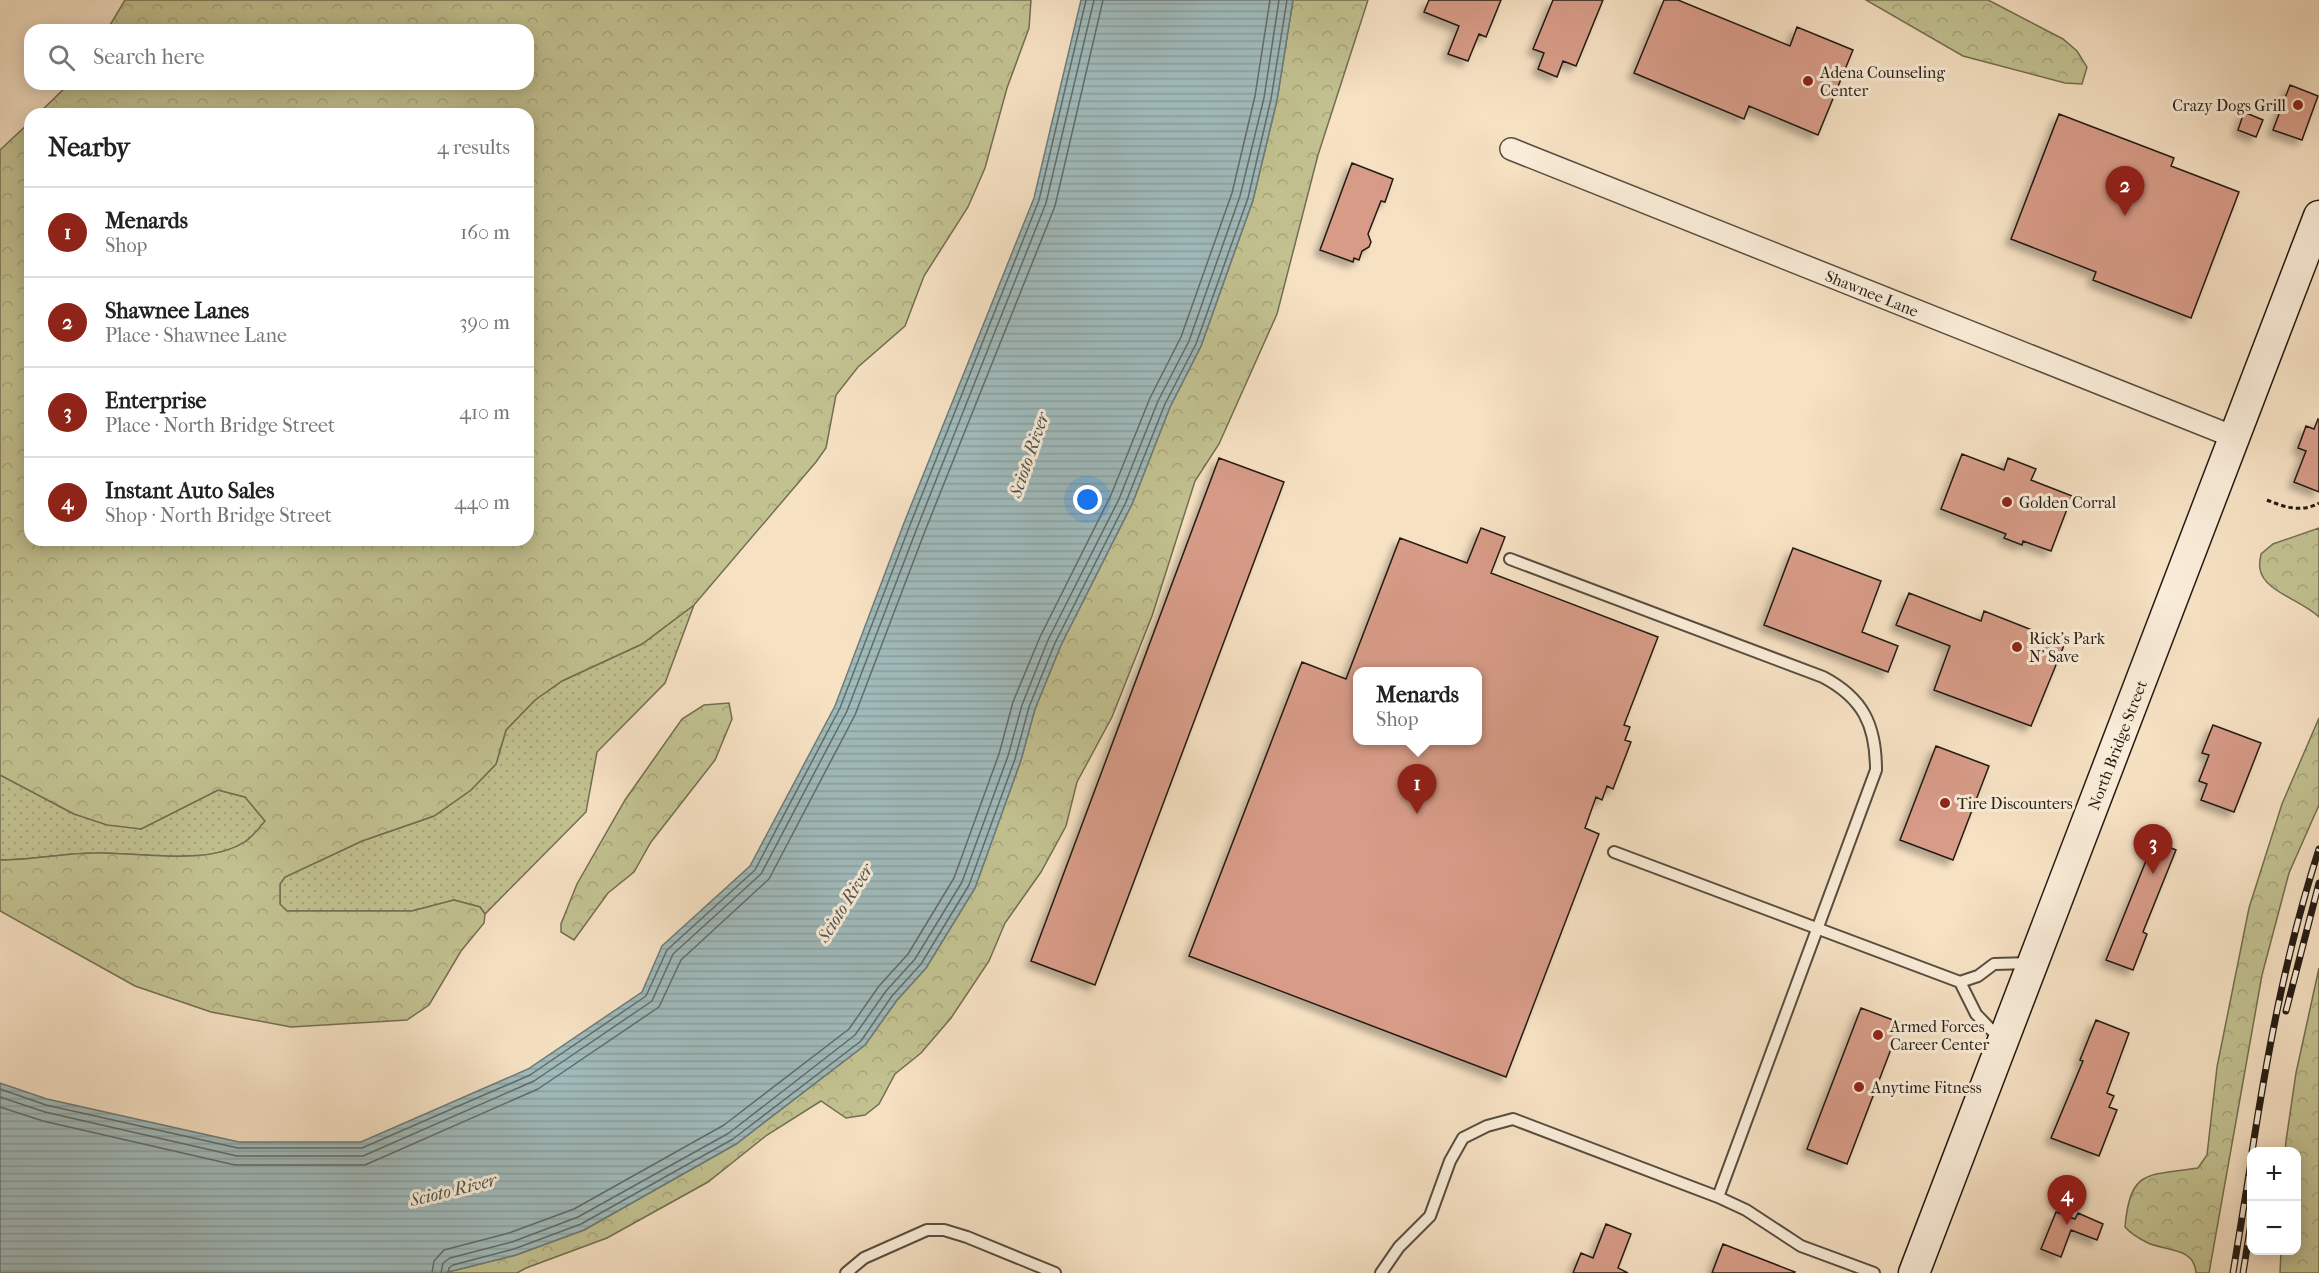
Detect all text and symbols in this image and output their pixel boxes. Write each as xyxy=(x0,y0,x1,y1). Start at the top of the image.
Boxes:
search box xyxy=(24,24,534,90)
icon: search xyxy=(45,41,78,74)
text: Search here xyxy=(93,44,205,70)
place label: Adena Counseling Center xyxy=(1819,63,1945,100)
marker: Adena Counseling Center xyxy=(1801,74,1815,88)
place label: Crazy Dogs Grill xyxy=(2172,96,2287,115)
marker: Crazy Dogs Grill xyxy=(2291,98,2305,112)
text: Nearby xyxy=(48,132,130,163)
text: 4 results xyxy=(437,136,510,159)
pin: 2 xyxy=(2106,166,2144,216)
text: Menards xyxy=(105,208,188,234)
text: 1 xyxy=(64,221,71,244)
text: 160 m xyxy=(460,221,510,244)
text: Shop xyxy=(105,234,147,257)
street label: Shawnee Lane xyxy=(1822,266,1921,321)
text: Shawnee Lanes xyxy=(105,298,249,324)
text: 2 xyxy=(62,311,73,334)
text: 390 m xyxy=(459,311,510,334)
text: Place · Shawnee Lane xyxy=(105,324,287,347)
text: Enterprise xyxy=(105,388,206,414)
text: 3 xyxy=(63,401,72,424)
text: 410 m xyxy=(459,401,510,424)
water label: Scioto River xyxy=(1005,408,1054,501)
text: Place · North Bridge Street xyxy=(105,414,335,437)
text: Instant Auto Sales xyxy=(105,478,274,504)
your location xyxy=(1073,485,1102,514)
text: 4 xyxy=(62,491,73,514)
text: 440 m xyxy=(454,491,510,514)
place label: Golden Corral xyxy=(2019,493,2117,512)
marker: Golden Corral xyxy=(2000,495,2014,509)
text: Shop · North Bridge Street xyxy=(105,504,332,527)
place label: Rick's Park N' Save xyxy=(2029,629,2106,666)
marker: Rick's Park N' Save xyxy=(2010,640,2024,654)
popup xyxy=(1353,667,1482,745)
street label: North Bridge Street xyxy=(2084,677,2151,813)
text: Menards xyxy=(1376,682,1459,708)
text: Shop xyxy=(1376,708,1419,731)
pin: 1 xyxy=(1398,764,1436,814)
place label: Tire Discounters xyxy=(1957,794,2073,813)
marker: Tire Discounters xyxy=(1938,796,1952,810)
pin: 3 xyxy=(2134,824,2172,874)
water label: Scioto River xyxy=(813,859,879,947)
place label: Armed Forces Career Center xyxy=(1889,1017,1989,1054)
marker: Armed Forces Career Center xyxy=(1871,1028,1885,1042)
place label: Anytime Fitness xyxy=(1870,1078,1982,1097)
marker: Anytime Fitness xyxy=(1852,1080,1866,1094)
map controls xyxy=(2247,1147,2301,1255)
button: + xyxy=(2247,1147,2301,1201)
water label: Scioto River xyxy=(407,1169,500,1212)
pin: 4 xyxy=(2048,1176,2086,1225)
button: − xyxy=(2247,1201,2301,1255)

